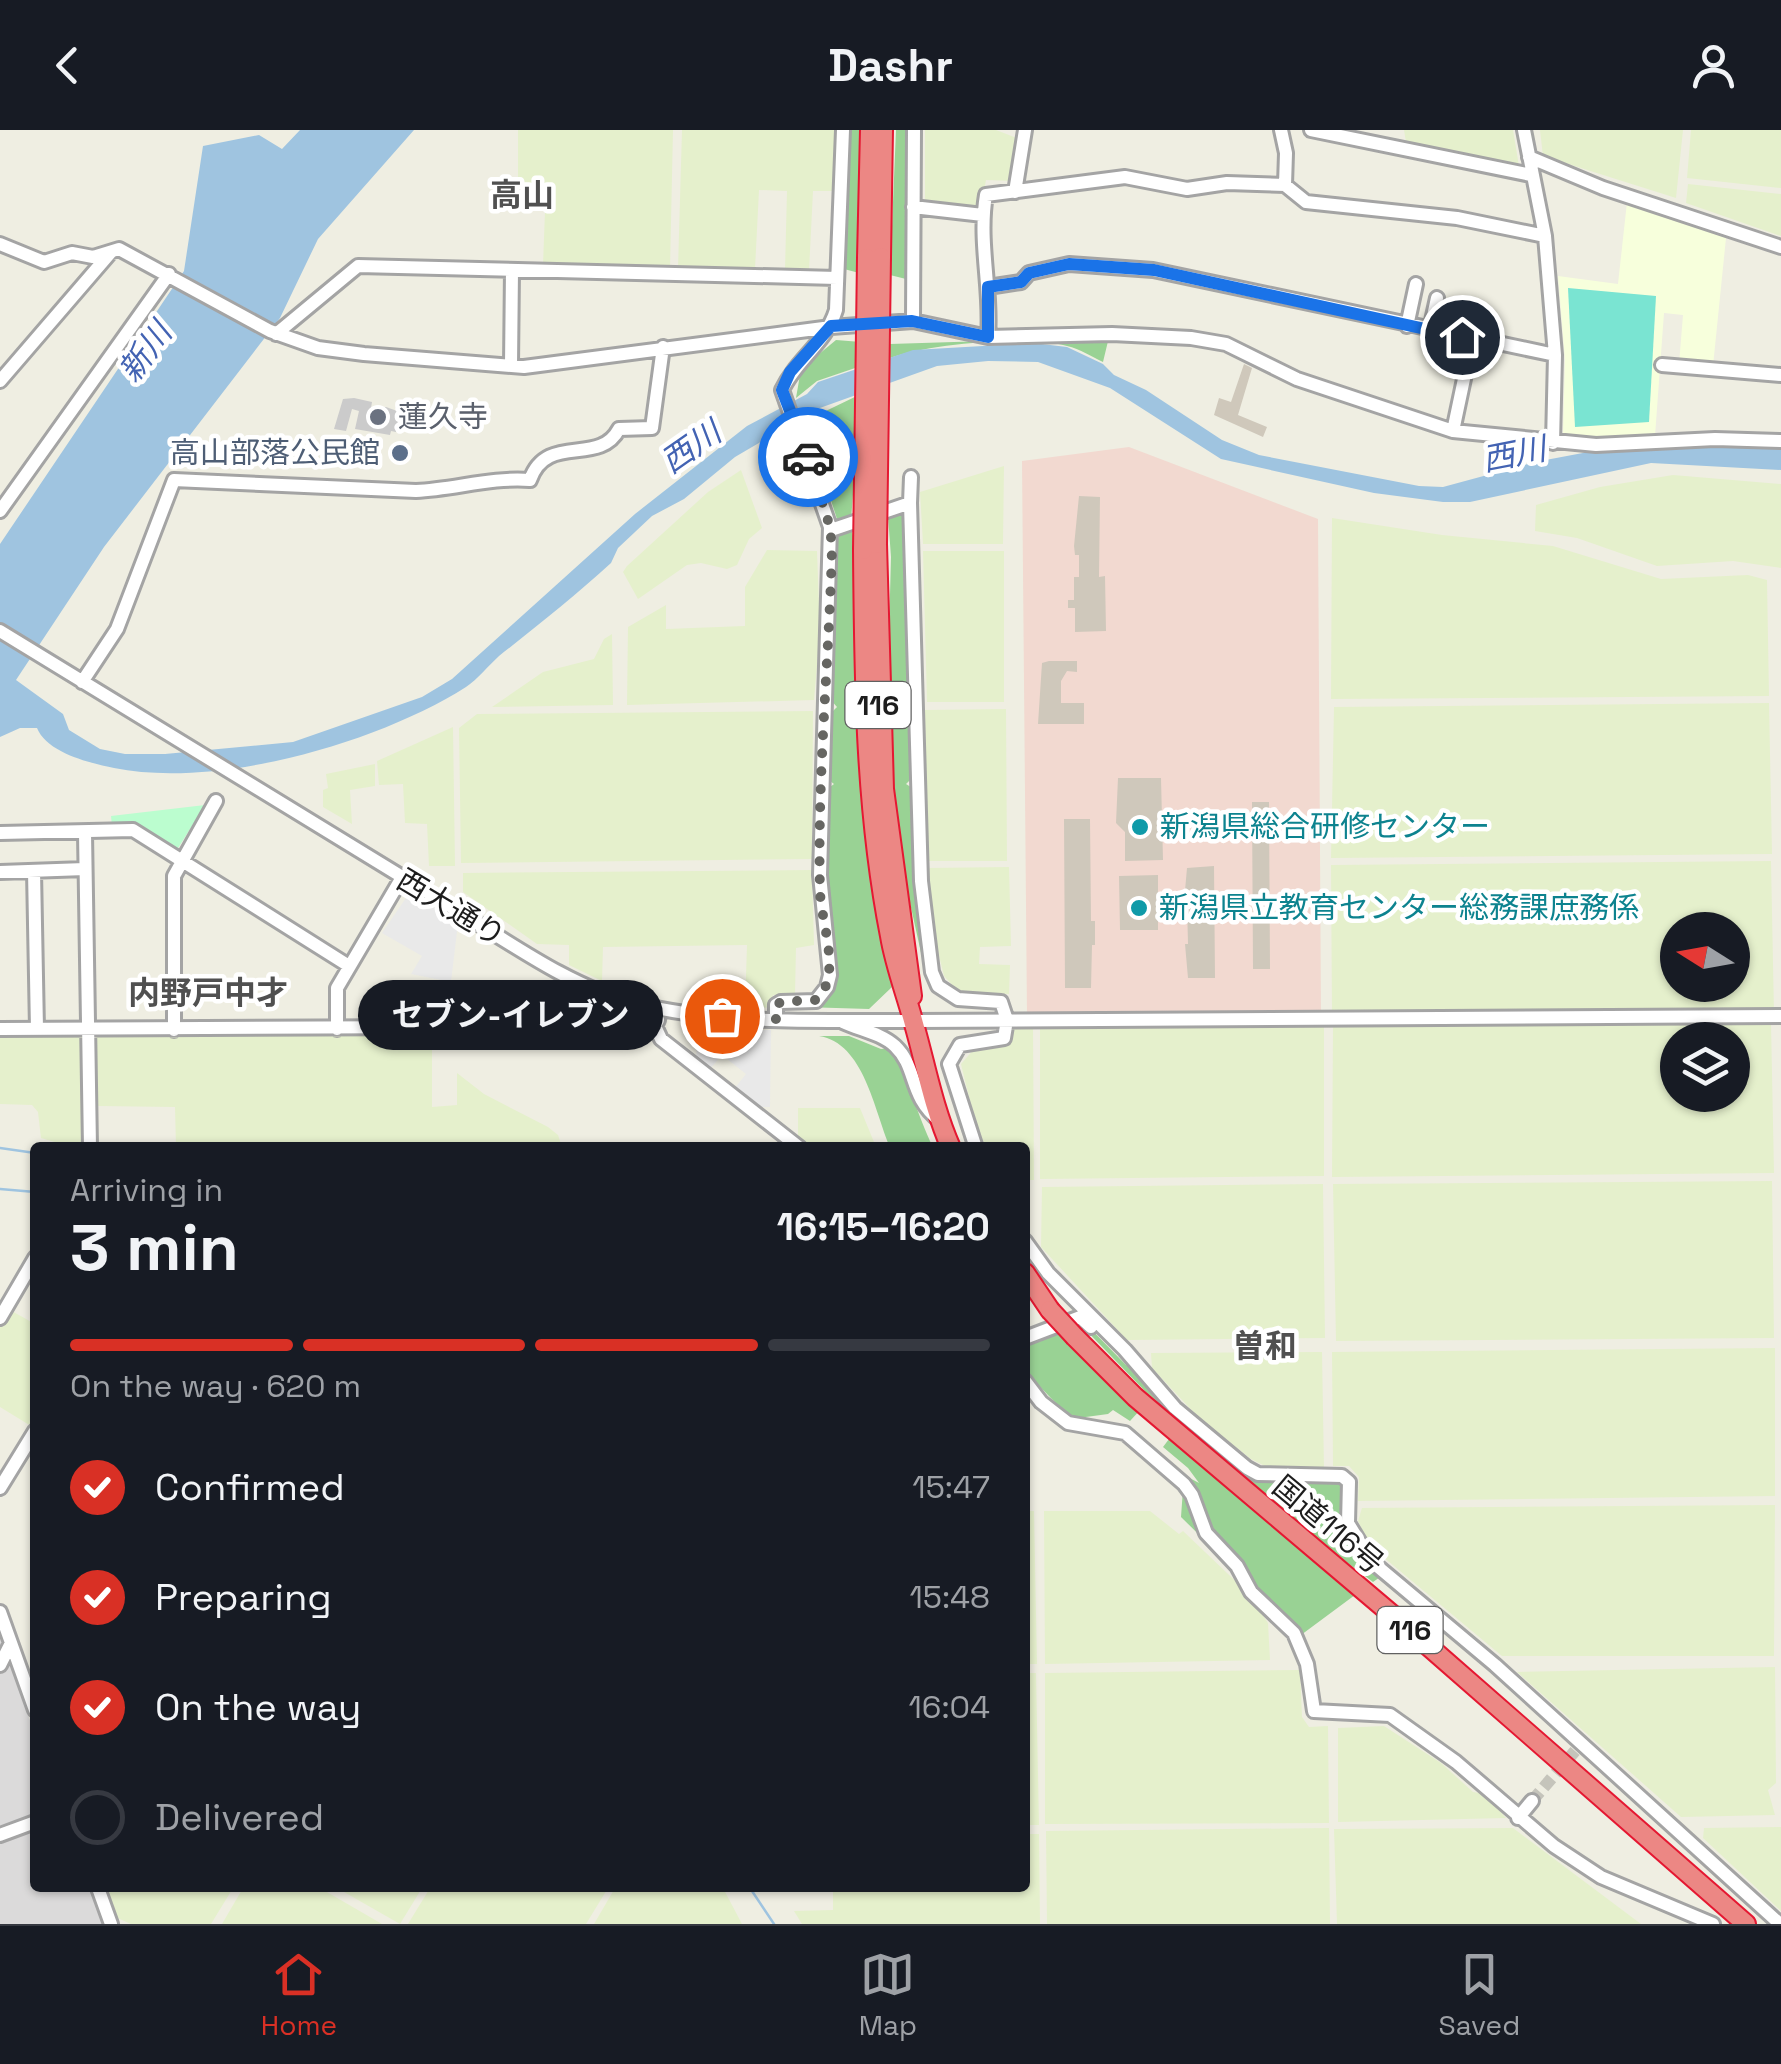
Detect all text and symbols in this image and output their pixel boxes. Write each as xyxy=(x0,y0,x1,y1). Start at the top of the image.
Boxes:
text: Dashr xyxy=(828,37,953,94)
icon: back xyxy=(40,38,95,93)
icon: person xyxy=(1686,38,1741,93)
district label: 高山 xyxy=(490,175,554,215)
pin xyxy=(1420,295,1505,380)
icon: home xyxy=(1435,310,1490,365)
water label: 新川 xyxy=(110,312,182,390)
place label: 蓮久寺 xyxy=(398,397,488,436)
marker: 蓮久寺 xyxy=(367,406,389,428)
courier xyxy=(758,407,858,507)
water label: 西川 xyxy=(653,411,731,482)
water label: 西川 xyxy=(1479,428,1552,480)
icon: car xyxy=(781,430,836,485)
place label: 高山部落公民館 xyxy=(170,433,380,472)
marker: 高山部落公民館 xyxy=(389,442,411,464)
road number: 116 xyxy=(846,682,910,728)
place label: 新潟県総合研修センター xyxy=(1160,807,1490,846)
marker: 新潟県総合研修センター xyxy=(1129,816,1151,838)
street label: 西大通り xyxy=(390,860,513,955)
place label: 新潟県立教育センター総務課庶務係 xyxy=(1159,888,1639,927)
marker: 新潟県立教育センター総務課庶務係 xyxy=(1128,897,1150,919)
north arrow xyxy=(1660,912,1750,1002)
map controls xyxy=(1660,912,1750,1112)
district label: 内野戸中才 xyxy=(128,973,288,1013)
pin xyxy=(680,974,765,1059)
callout: セブン-イレブン xyxy=(357,981,662,1051)
icon: bag xyxy=(695,989,750,1044)
text: セブン-イレブン xyxy=(392,995,629,1035)
button: layers xyxy=(1660,1022,1750,1112)
text: Arriving in xyxy=(70,1170,223,1210)
text: 16:15–16:20 xyxy=(777,1203,990,1251)
text: 3 min xyxy=(70,1206,239,1289)
district label: 曽和 xyxy=(1233,1326,1297,1366)
text: On the way · 620 m xyxy=(70,1366,361,1406)
icon: check xyxy=(70,1460,125,1515)
text: Confirmed xyxy=(155,1463,345,1511)
text: 15:47 xyxy=(912,1467,990,1507)
street label: 国道116号 xyxy=(1265,1467,1392,1582)
icon: check xyxy=(70,1570,125,1625)
text: Preparing xyxy=(155,1573,332,1621)
text: 15:48 xyxy=(909,1577,990,1617)
road number: 116 xyxy=(1378,1607,1442,1653)
icon: check xyxy=(70,1680,125,1735)
text: On the way xyxy=(155,1683,361,1731)
text: 16:04 xyxy=(908,1687,990,1727)
text: Delivered xyxy=(155,1793,324,1841)
tab: Home xyxy=(261,1947,337,2043)
tab: Map xyxy=(859,1947,917,2043)
tab: Saved xyxy=(1439,1947,1520,2043)

